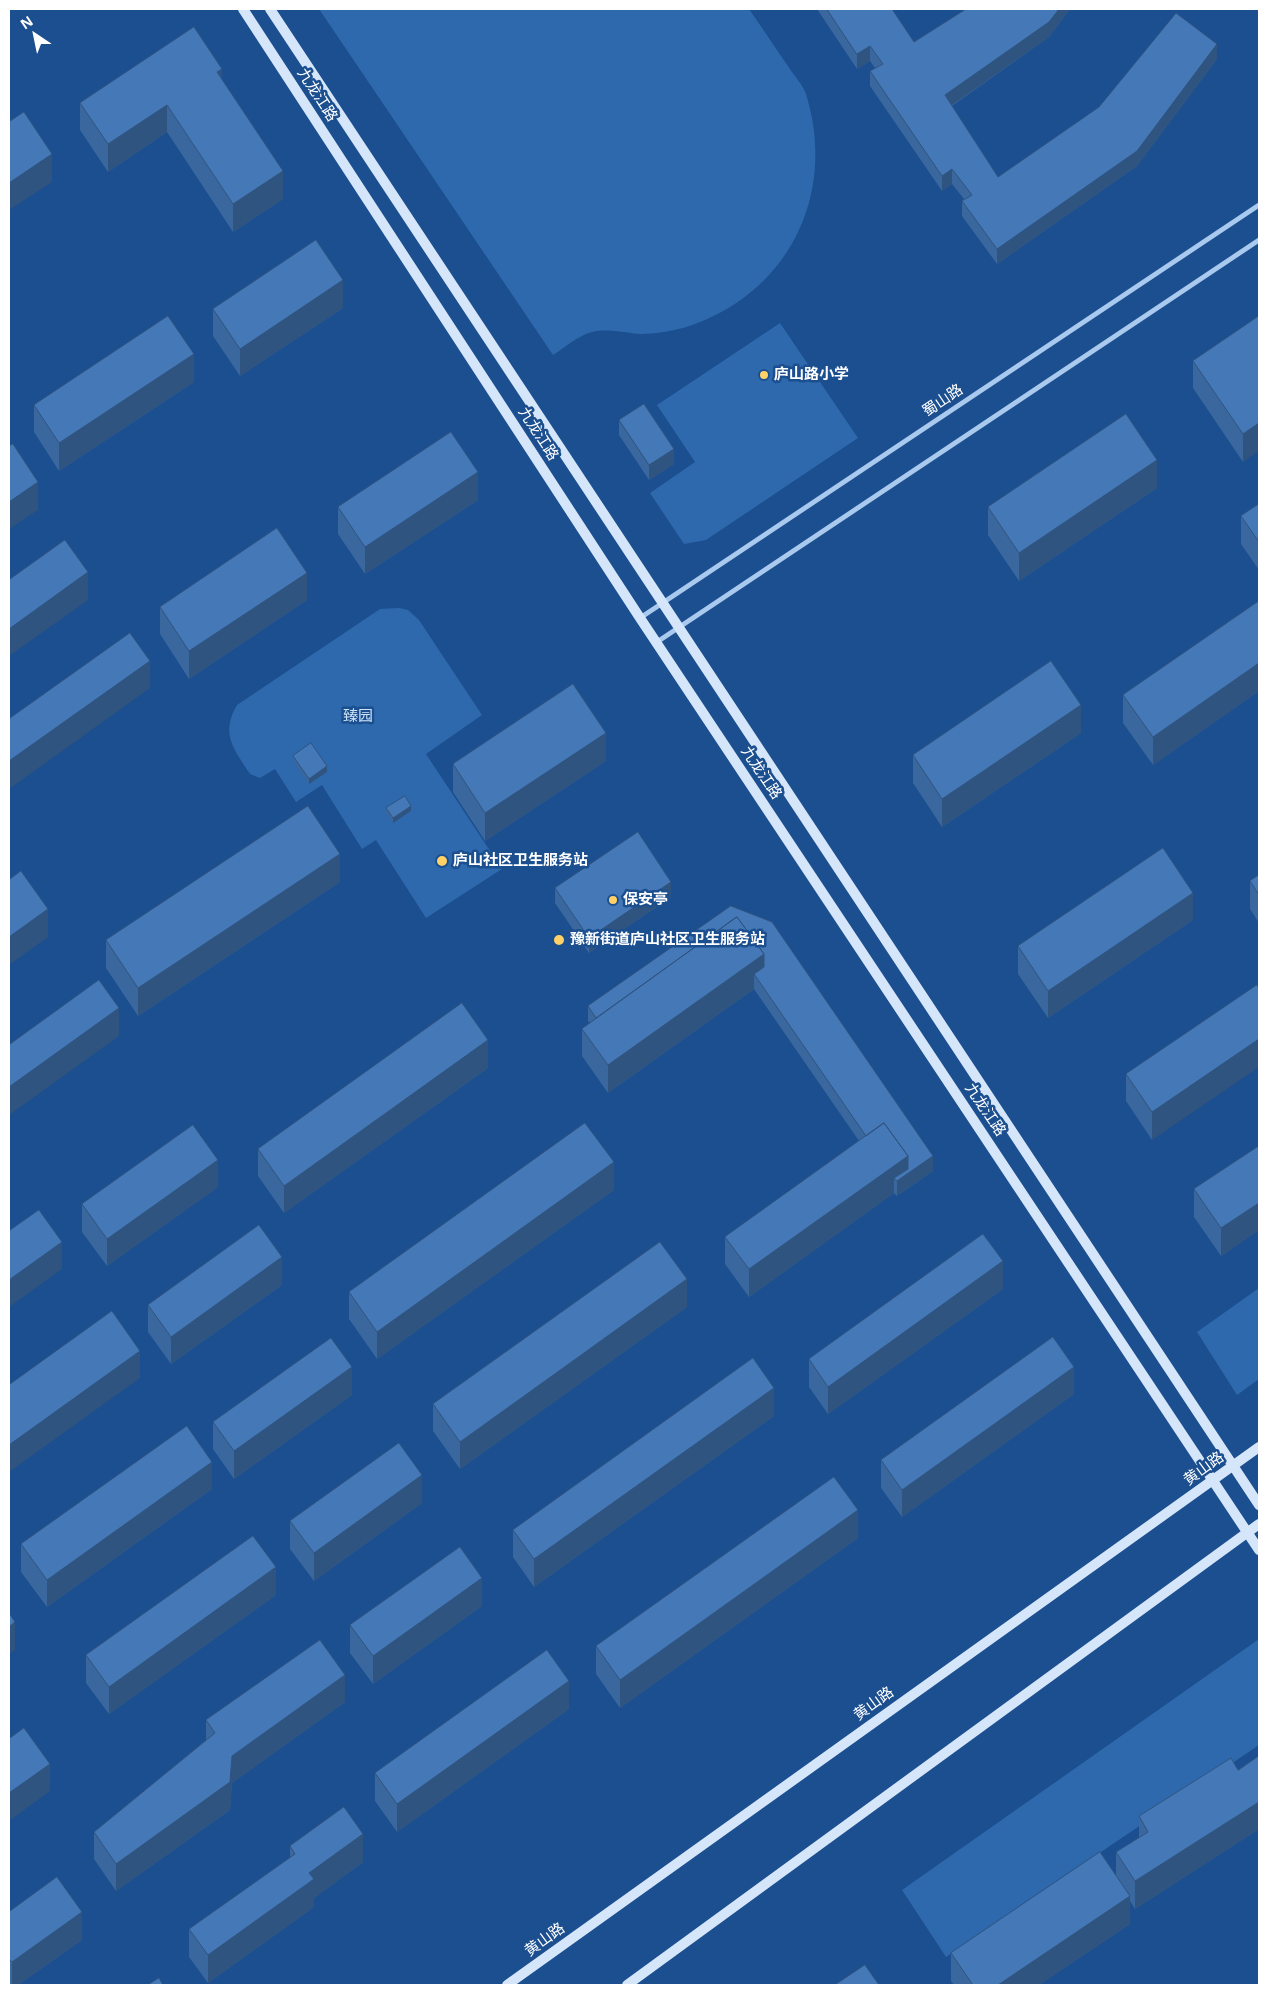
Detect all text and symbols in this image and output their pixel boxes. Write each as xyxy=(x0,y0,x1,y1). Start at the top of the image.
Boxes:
north arrow xyxy=(10,10,60,60)
text: N xyxy=(16,11,36,33)
street label: 九龙江路 xyxy=(293,65,341,125)
place label: 庐山路小学 xyxy=(774,366,849,384)
marker: 庐山路小学 xyxy=(758,369,770,381)
street label: 蜀山路 xyxy=(919,381,967,421)
street label: 九龙江路 xyxy=(514,404,562,464)
park label: 臻园 xyxy=(343,708,373,726)
street label: 九龙江路 xyxy=(737,743,785,803)
place label: 庐山社区卫生服务站 xyxy=(453,852,588,870)
marker: 庐山社区卫生服务站 xyxy=(435,854,449,868)
place label: 保安亭 xyxy=(623,891,668,909)
marker: 保安亭 xyxy=(607,894,619,906)
place label: 豫新街道庐山社区卫生服务站 xyxy=(570,931,765,949)
marker: 豫新街道庐山社区卫生服务站 xyxy=(552,933,566,947)
street label: 九龙江路 xyxy=(961,1080,1009,1140)
street label: 黄山路 xyxy=(1181,1448,1227,1490)
street label: 黄山路 xyxy=(851,1683,897,1725)
street label: 黄山路 xyxy=(522,1919,568,1961)

